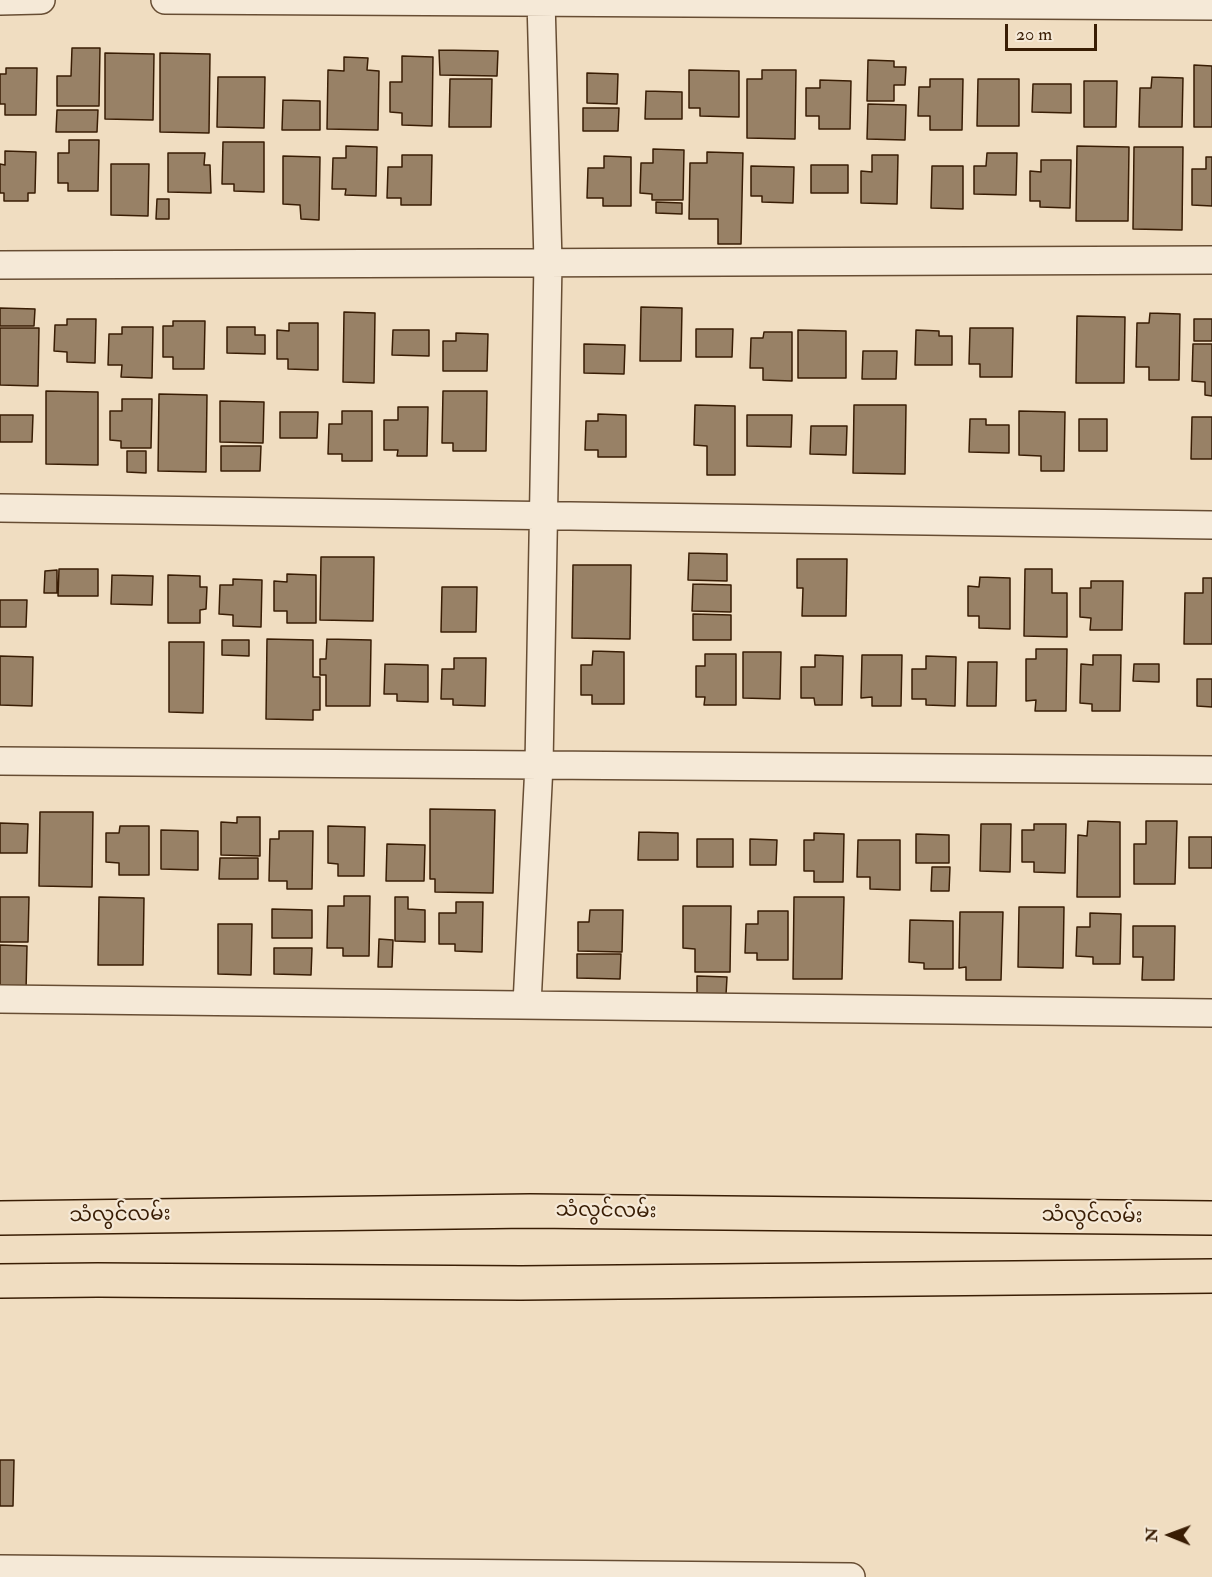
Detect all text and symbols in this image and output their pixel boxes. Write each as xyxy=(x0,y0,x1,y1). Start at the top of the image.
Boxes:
scale bar xyxy=(1008,12,1100,50)
text: 20 m xyxy=(1016,23,1052,46)
street label: သံလွင်လမ်း xyxy=(555,1199,657,1225)
street label: သံလွင်လမ်း xyxy=(69,1203,171,1229)
street label: သံလွင်လမ်း xyxy=(1041,1204,1143,1230)
north arrow xyxy=(1140,1505,1200,1565)
text: N xyxy=(1142,1527,1162,1542)

